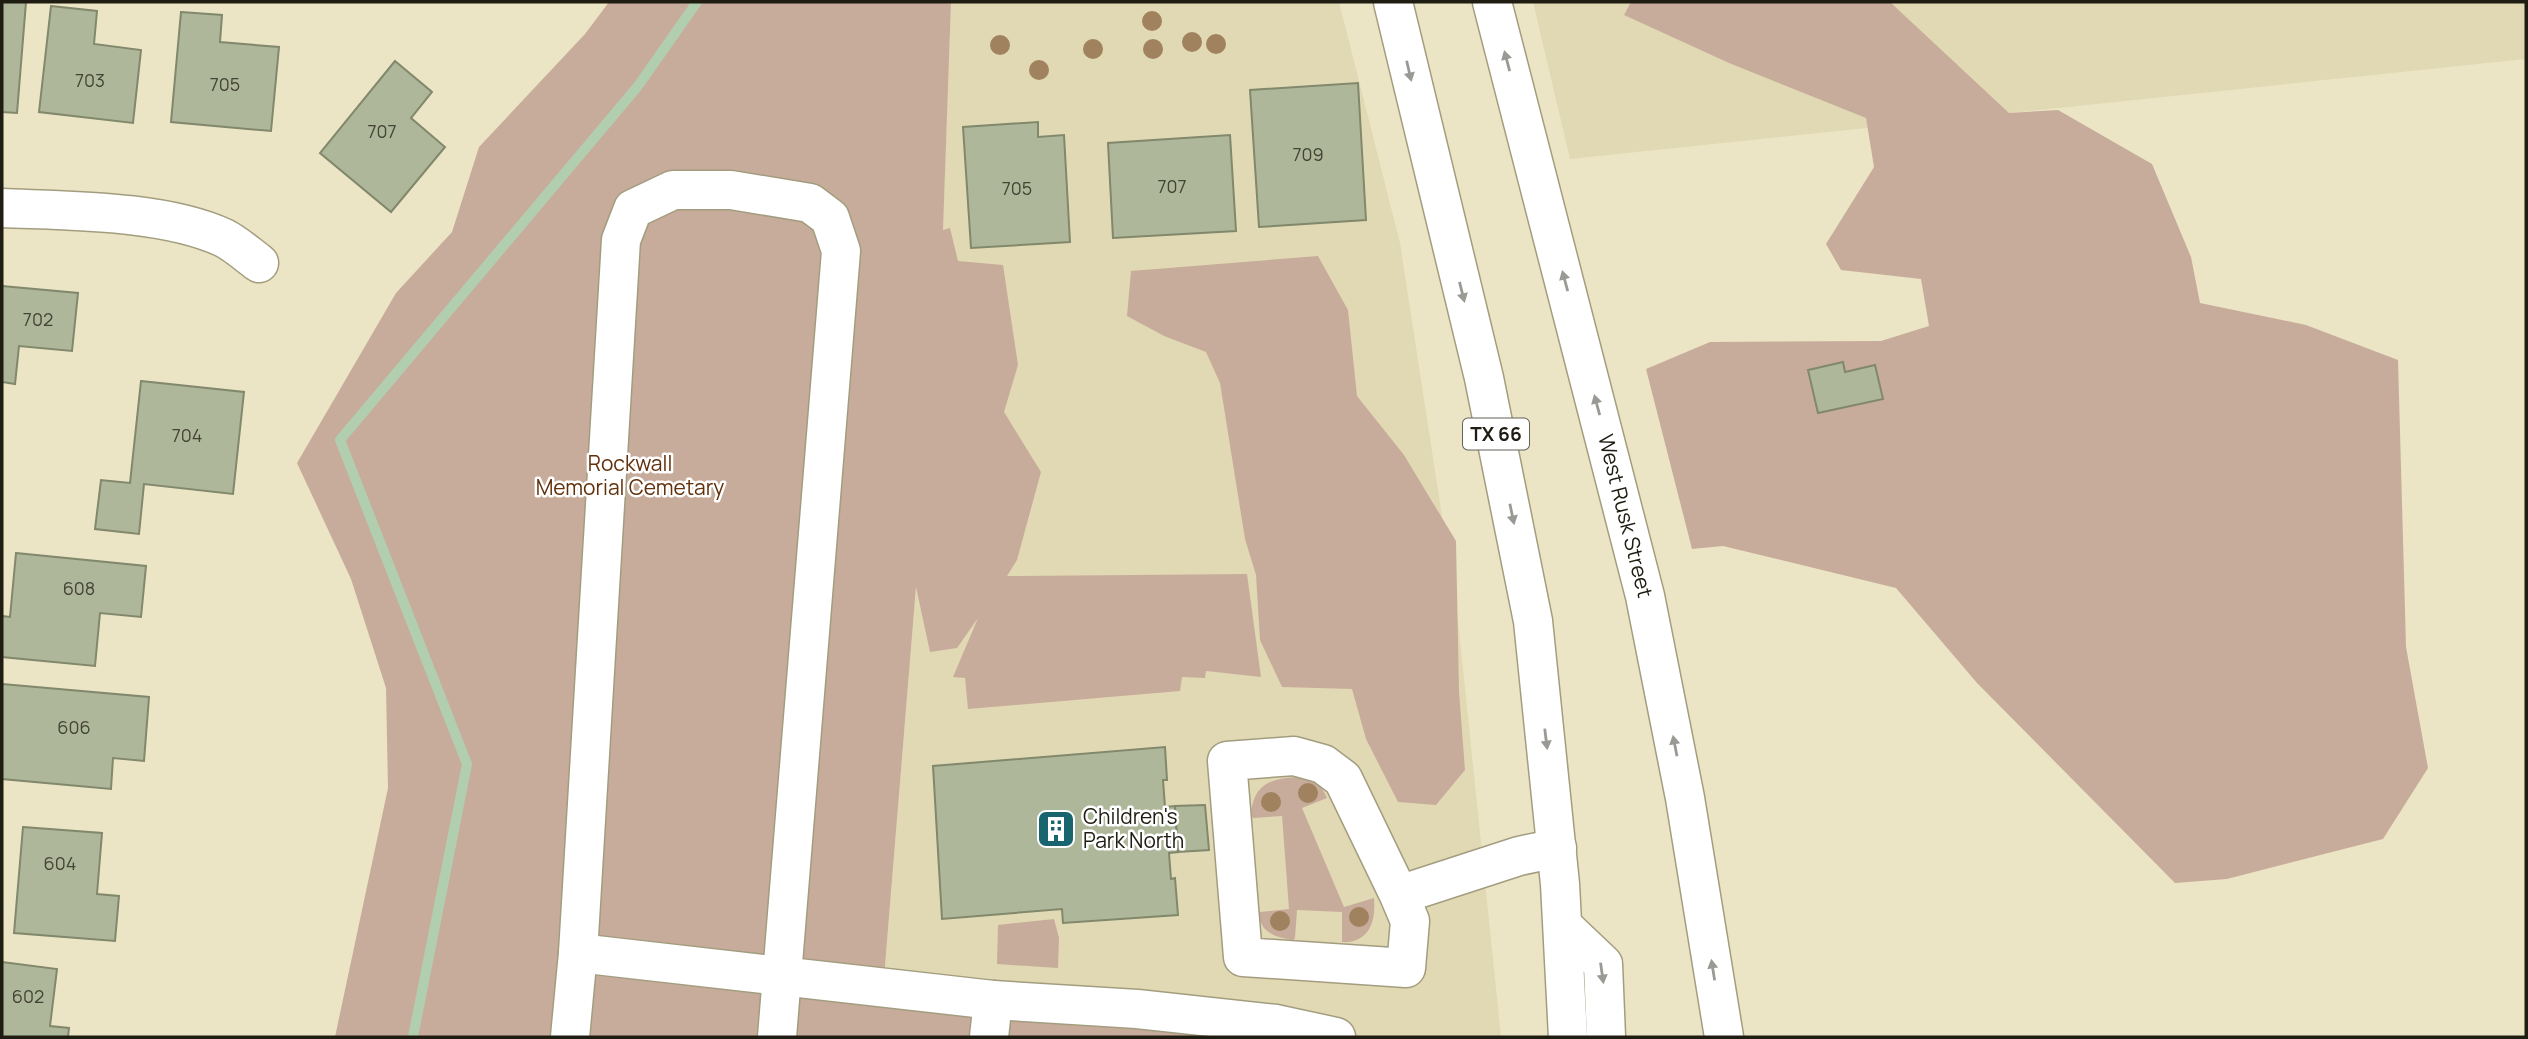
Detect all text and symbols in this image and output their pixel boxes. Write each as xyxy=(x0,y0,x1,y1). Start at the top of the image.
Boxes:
one-way arrow xyxy=(1502,51,1512,72)
one-way arrow xyxy=(1404,60,1415,82)
house number: 703 xyxy=(75,68,105,92)
house number: 705 xyxy=(210,72,240,96)
house number: 707 xyxy=(367,119,397,143)
house number: 709 xyxy=(1292,142,1324,166)
house number: 707 xyxy=(1157,174,1187,198)
house number: 705 xyxy=(1002,176,1032,200)
one-way arrow xyxy=(1559,270,1570,292)
one-way arrow xyxy=(1457,281,1468,303)
house number: 702 xyxy=(23,307,53,331)
one-way arrow xyxy=(1591,393,1602,415)
road number: TX 66 xyxy=(1463,418,1529,449)
house number: 704 xyxy=(172,423,202,447)
street label: West Rusk Street xyxy=(1592,431,1660,600)
park label: Rockwall Memorial Cemetary xyxy=(536,449,724,501)
one-way arrow xyxy=(1507,503,1518,525)
house number: 608 xyxy=(63,576,95,600)
house number: 606 xyxy=(57,715,91,739)
one-way arrow xyxy=(1541,728,1552,750)
one-way arrow xyxy=(1669,735,1680,757)
place label: Children's Park North xyxy=(1083,802,1184,854)
building icon: Children's Park North xyxy=(1035,808,1077,850)
house number: 604 xyxy=(44,851,76,875)
one-way arrow xyxy=(1707,959,1718,981)
one-way arrow xyxy=(1597,963,1608,985)
house number: 602 xyxy=(12,984,44,1008)

